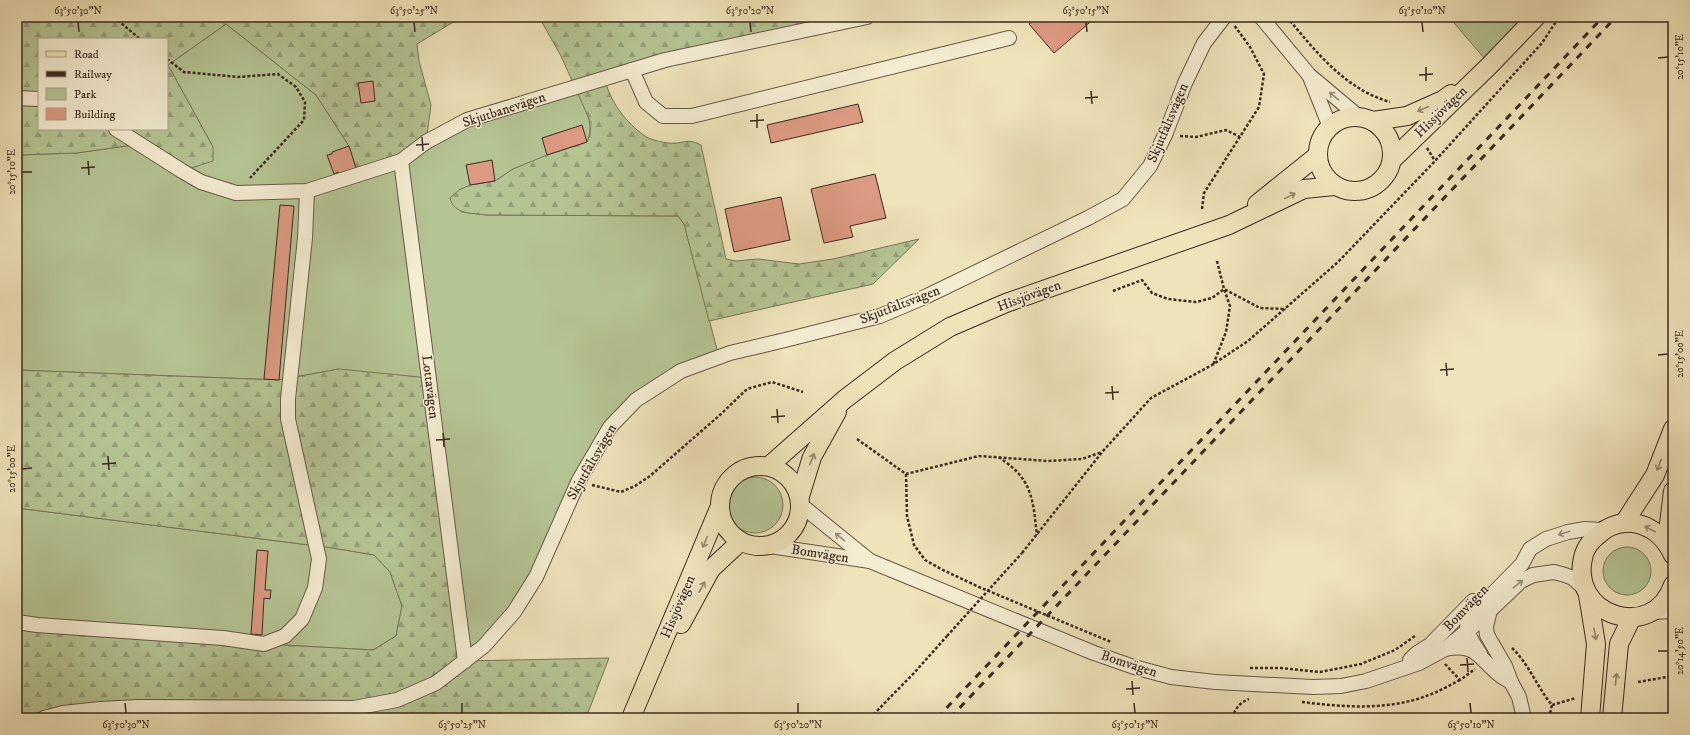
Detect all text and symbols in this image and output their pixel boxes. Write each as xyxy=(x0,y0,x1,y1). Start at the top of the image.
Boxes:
text: 63°50'30"N xyxy=(54,5,102,17)
text: 63°50'25"N xyxy=(390,5,438,17)
text: 63°50'20"N xyxy=(726,5,774,17)
text: 63°50'15"N xyxy=(1063,5,1109,17)
text: 63°50'10"N xyxy=(1398,5,1446,17)
text: 20°15'10"E xyxy=(1674,34,1686,80)
legend xyxy=(38,38,168,130)
text: Road xyxy=(74,47,99,62)
text: Railway xyxy=(74,67,112,82)
street label: Skjutfältsvägen xyxy=(1143,80,1193,165)
street label: Hissjövägen xyxy=(1411,82,1472,142)
text: Park xyxy=(74,87,96,102)
street label: Skjutbanevägen xyxy=(460,88,549,132)
one-way arrow xyxy=(1329,91,1339,100)
one-way arrow xyxy=(1417,106,1429,114)
text: Building xyxy=(74,107,115,122)
text: 20°15'10"E xyxy=(6,149,18,195)
one-way arrow xyxy=(1283,192,1295,199)
street label: Hissjövägen xyxy=(994,276,1064,316)
street label: Skjutfältsvägen xyxy=(857,281,943,329)
text: 20°15'00"E xyxy=(1674,330,1686,378)
street label: Lottavägen xyxy=(417,354,443,420)
street label: Skjutfältsvägen xyxy=(563,420,621,503)
text: 20°15'00"E xyxy=(6,445,18,493)
one-way arrow xyxy=(808,454,816,466)
one-way arrow xyxy=(1654,459,1662,471)
one-way arrow xyxy=(1644,525,1656,532)
one-way arrow xyxy=(1558,530,1571,537)
one-way arrow xyxy=(834,532,845,541)
one-way arrow xyxy=(700,536,708,548)
street label: Bomvägen xyxy=(790,541,851,568)
street label: Hissjövägen xyxy=(657,572,700,641)
one-way arrow xyxy=(1513,579,1524,588)
street label: Bomvägen xyxy=(1439,580,1493,635)
one-way arrow xyxy=(698,581,706,593)
one-way arrow xyxy=(1591,627,1599,640)
text: 20°14'50"E xyxy=(1674,627,1686,675)
street label: Bomvägen xyxy=(1099,646,1160,682)
one-way arrow xyxy=(1612,673,1619,686)
text: 63°50'30"N xyxy=(102,719,150,731)
text: 63°50'25"N xyxy=(438,719,486,731)
text: 63°50'20"N xyxy=(774,719,822,731)
text: 63°50'15"N xyxy=(1112,719,1158,731)
text: 63°50'10"N xyxy=(1447,719,1495,731)

